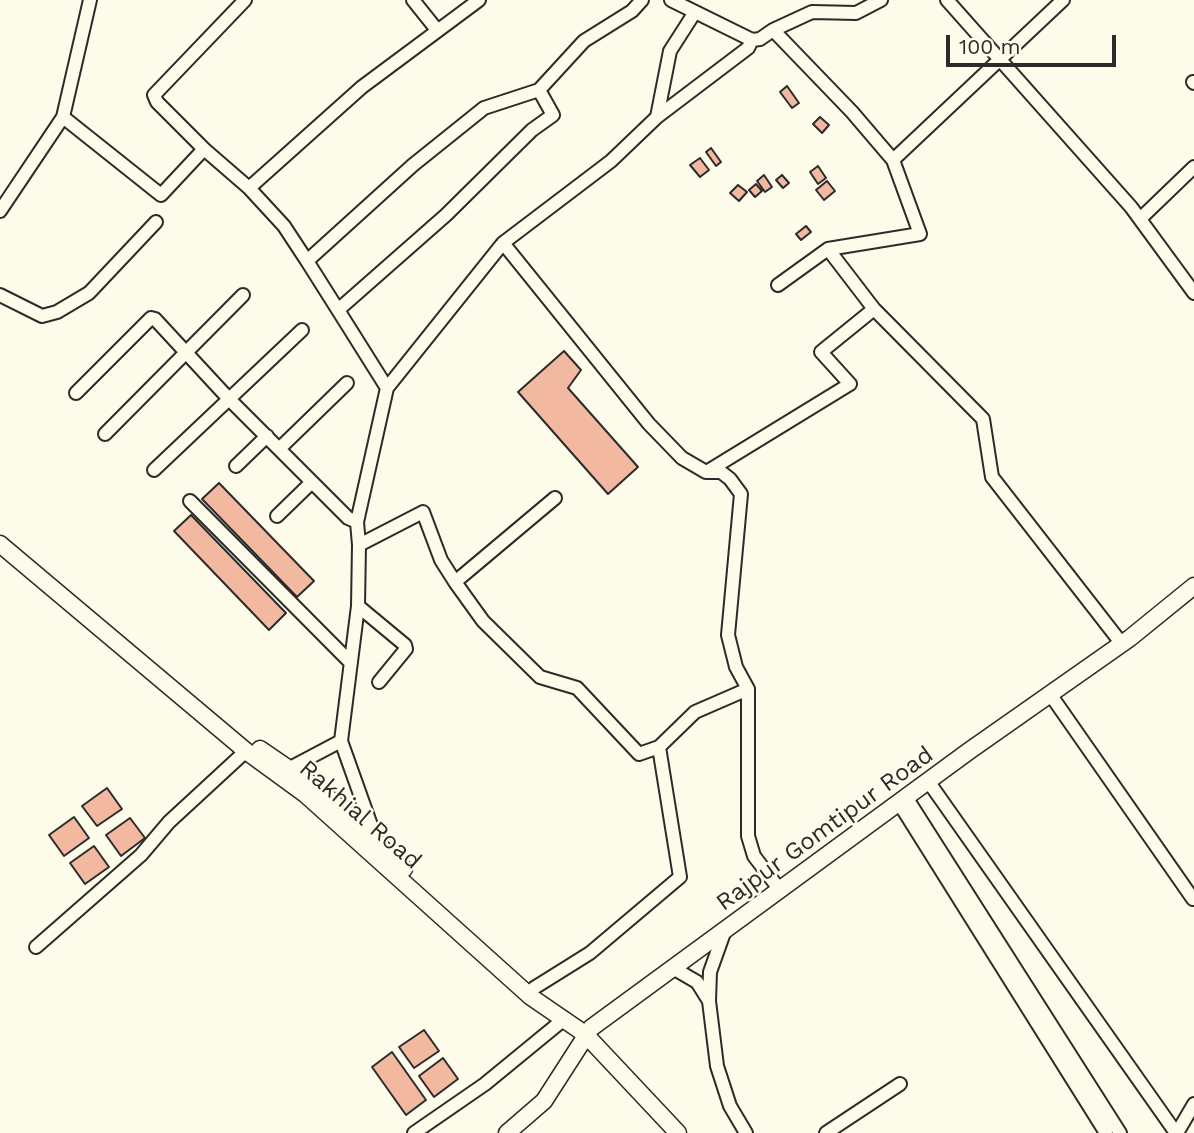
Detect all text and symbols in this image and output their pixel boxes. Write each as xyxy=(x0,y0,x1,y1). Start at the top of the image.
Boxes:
scale bar xyxy=(949,21,1119,65)
text: 100 m xyxy=(959,34,1021,59)
street label: Rajpur Gomtipur Road xyxy=(711,741,939,917)
street label: Rakhial Road xyxy=(293,754,427,876)

